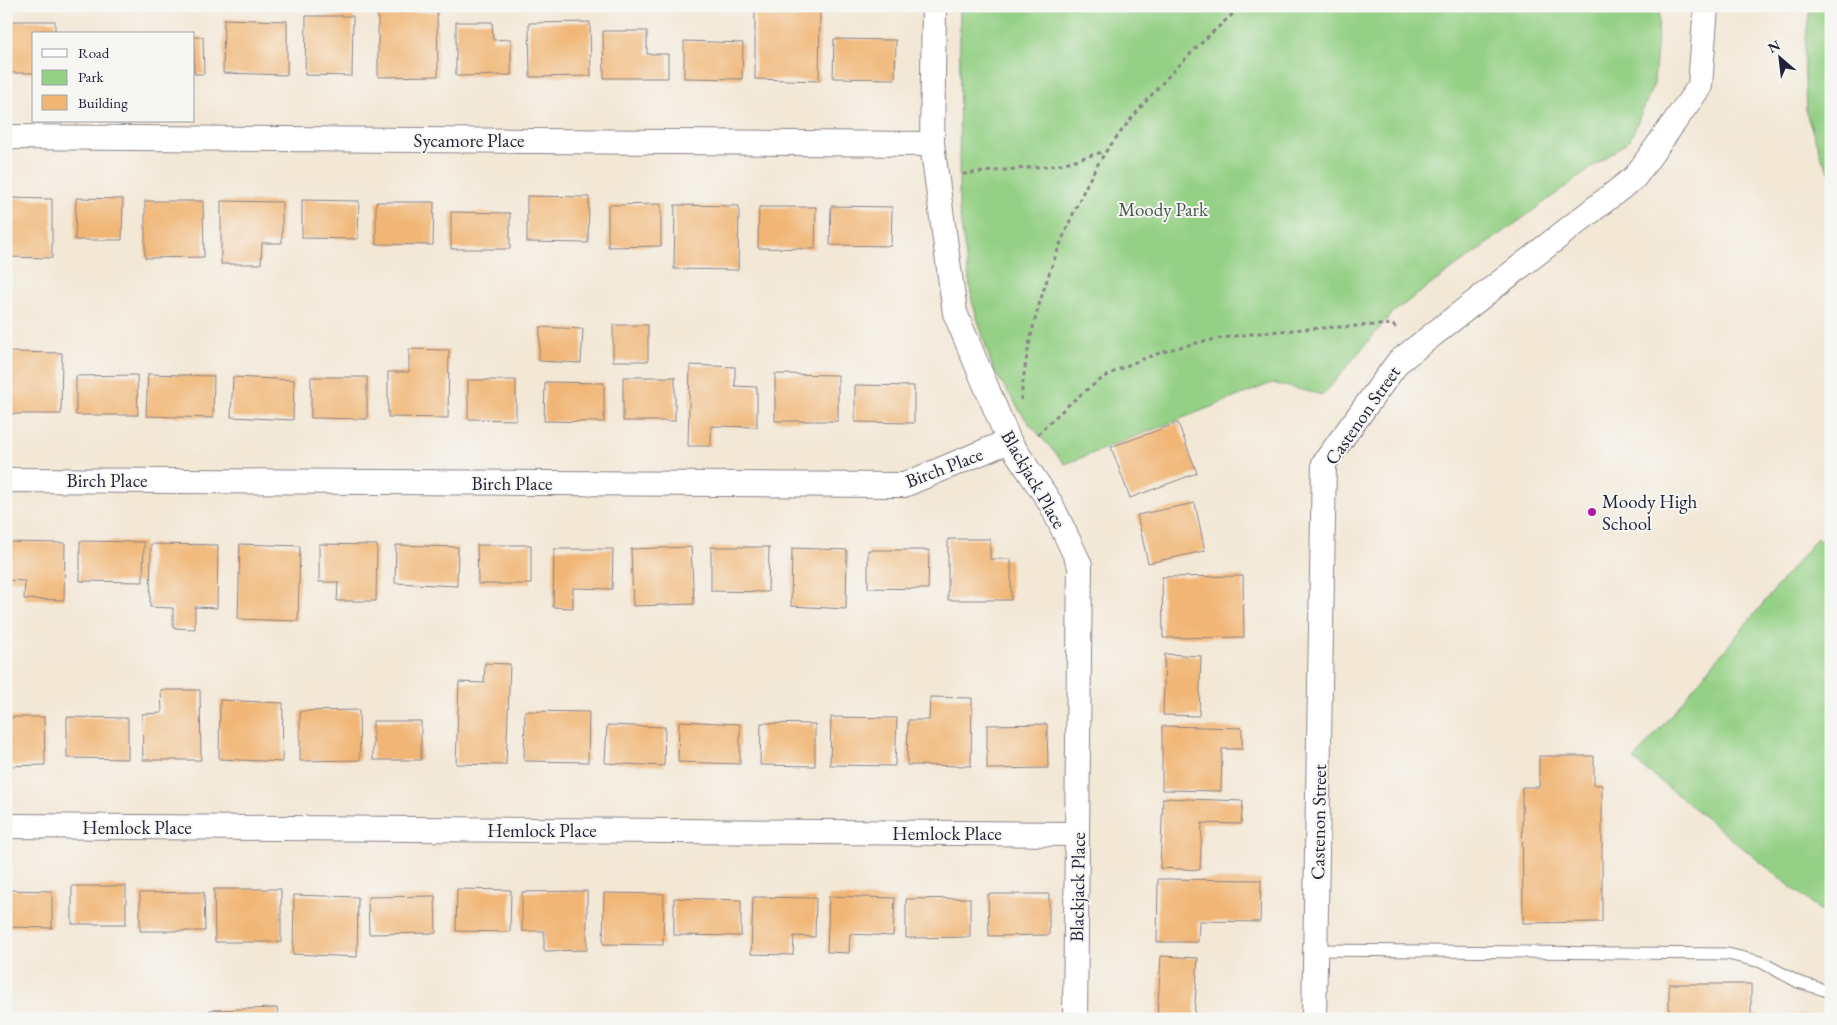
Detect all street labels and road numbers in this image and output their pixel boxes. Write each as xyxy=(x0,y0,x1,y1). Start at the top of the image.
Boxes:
street label: Sycamore Place xyxy=(414,128,524,153)
street label: Castenon Street xyxy=(1319,361,1406,470)
street label: Blackjack Place xyxy=(995,426,1072,533)
street label: Birch Place xyxy=(902,441,986,494)
street label: Birch Place xyxy=(67,468,147,493)
street label: Birch Place xyxy=(472,471,552,496)
street label: Castenon Street xyxy=(1305,764,1332,880)
street label: Hemlock Place xyxy=(82,815,192,840)
street label: Hemlock Place xyxy=(487,818,597,843)
street label: Hemlock Place xyxy=(892,821,1002,846)
street label: Blackjack Place xyxy=(1064,832,1091,942)

